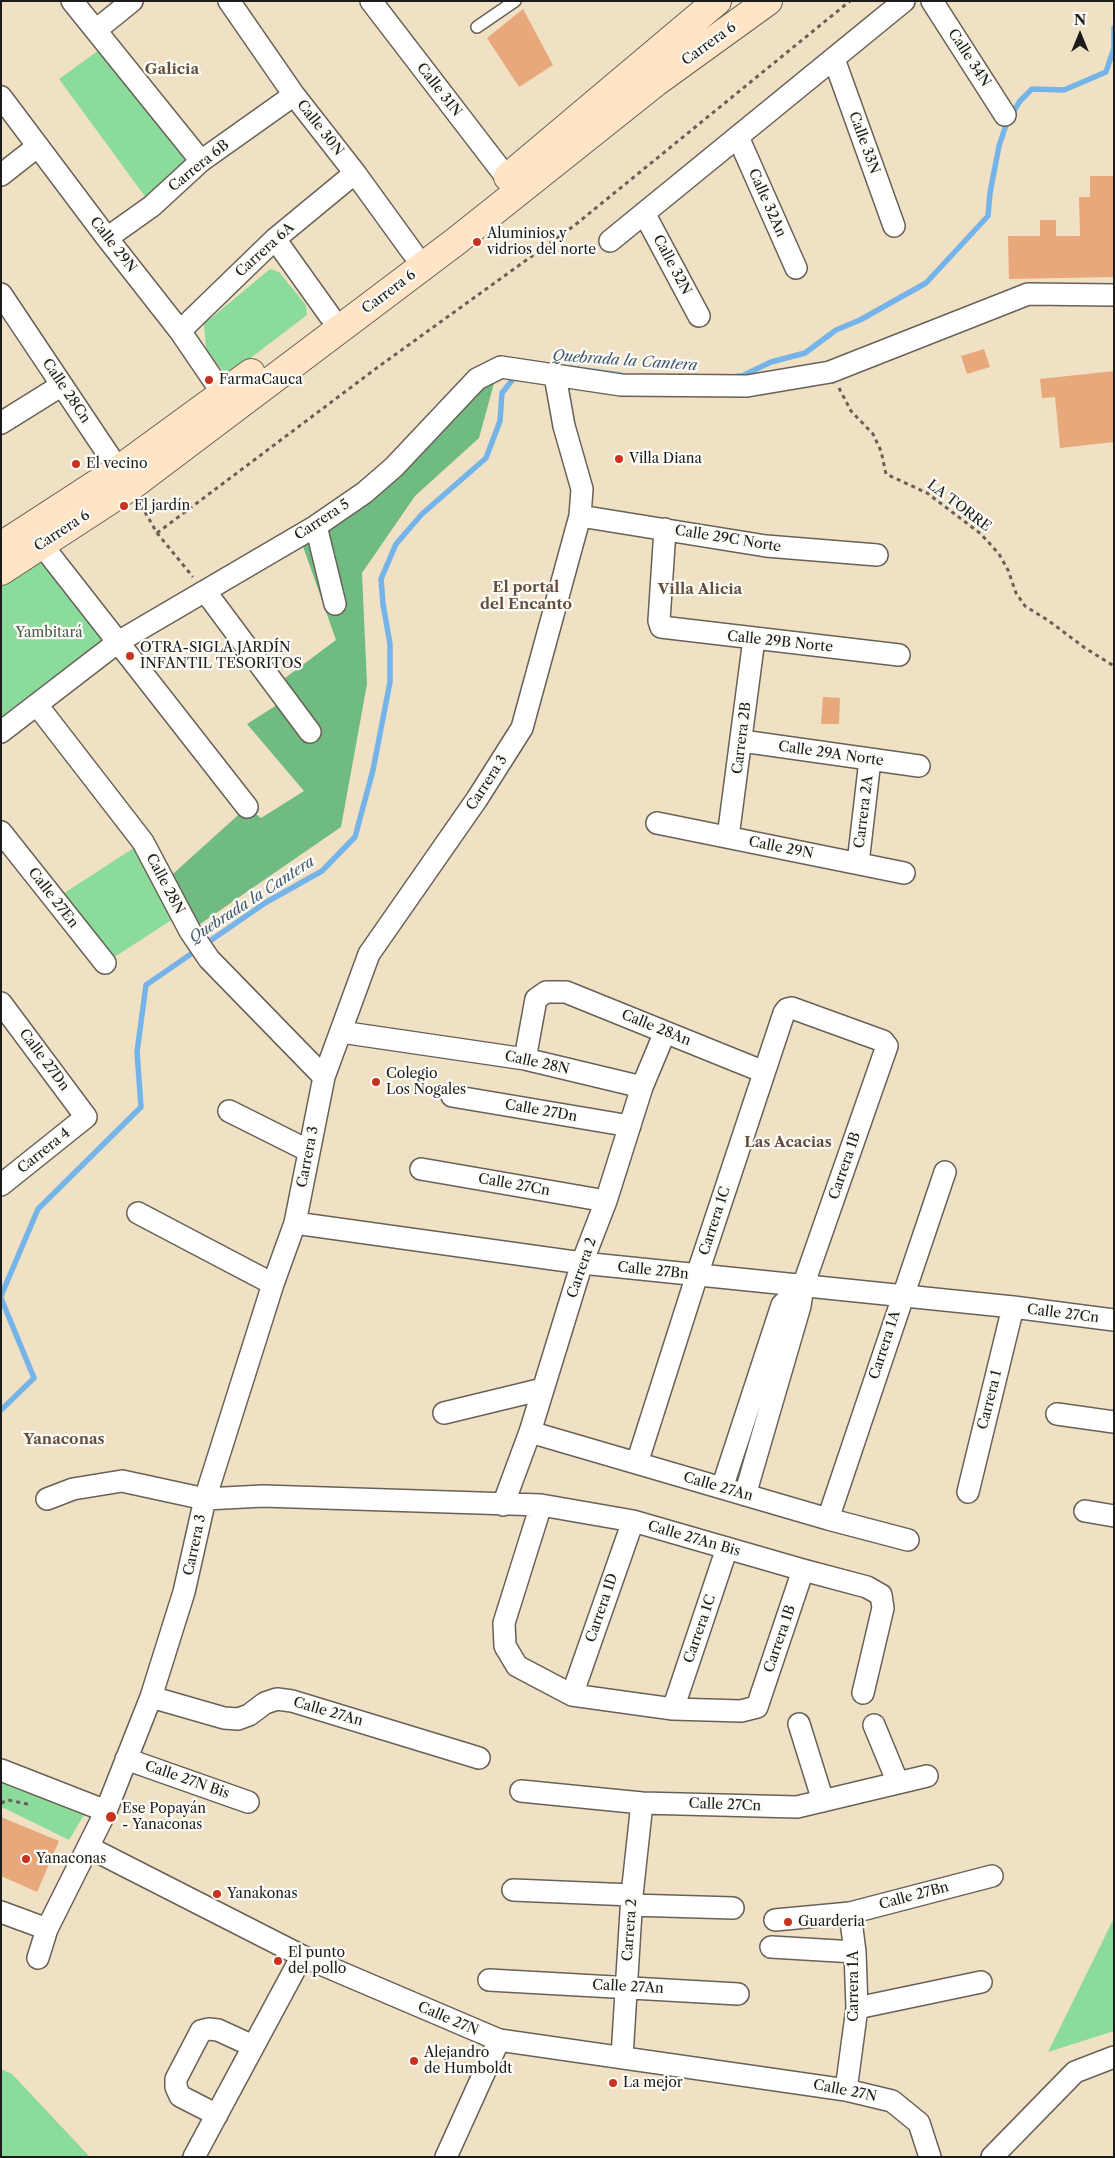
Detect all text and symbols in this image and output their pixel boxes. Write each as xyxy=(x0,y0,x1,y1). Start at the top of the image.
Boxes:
north arrow xyxy=(1055,10,1105,60)
text: N xyxy=(1074,11,1086,29)
street label: Carrera 6 xyxy=(679,19,739,69)
street label: Calle 34N xyxy=(944,26,994,90)
street label: Calle 31N xyxy=(413,60,465,120)
district label: Galicia xyxy=(145,61,199,79)
street label: Calle 30N xyxy=(293,97,347,159)
street label: Calle 33N xyxy=(845,110,883,176)
street label: Carrera 6B xyxy=(166,137,232,195)
street label: Calle 32An xyxy=(744,166,790,240)
street label: Calle 29N xyxy=(86,214,140,276)
street label: Carrera 6A xyxy=(232,219,298,281)
place label: Aluminios y vidrios del norte xyxy=(487,226,596,258)
street label: Calle 32N xyxy=(649,232,695,298)
marker: Aluminios y vidrios del norte xyxy=(471,236,483,248)
street label: Carrera 6 xyxy=(359,266,419,318)
water label: Quebrada la Cantera xyxy=(552,347,698,375)
street label: Calle 28Cn xyxy=(38,356,94,426)
place label: FarmaCauca xyxy=(219,372,303,388)
marker: FarmaCauca xyxy=(203,374,215,386)
place label: Villa Diana xyxy=(629,451,702,467)
marker: Villa Diana xyxy=(613,453,625,465)
place label: El vecino xyxy=(86,456,148,472)
marker: El vecino xyxy=(70,458,82,470)
street label: LA TORRE xyxy=(924,477,994,535)
street label: Carrera 5 xyxy=(291,496,353,544)
place label: El jardín xyxy=(134,498,190,514)
marker: El jardín xyxy=(118,500,130,512)
street label: Carrera 6 xyxy=(31,507,93,555)
street label: Calle 29C Norte xyxy=(674,522,782,556)
district label: El portal del Encanto xyxy=(480,579,572,614)
district label: Villa Alicia xyxy=(658,581,742,599)
park label: Yambitará xyxy=(15,625,83,641)
street label: Calle 29B Norte xyxy=(726,628,834,656)
place label: OTRA-SIGLA JARDÍN INFANTIL TESORITOS xyxy=(140,640,302,672)
marker: OTRA-SIGLA JARDÍN INFANTIL TESORITOS xyxy=(124,650,136,662)
street label: Carrera 2B xyxy=(729,701,755,775)
street label: Calle 29A Norte xyxy=(777,738,885,770)
street label: Carrera 3 xyxy=(463,752,511,814)
street label: Carrera 2A xyxy=(851,775,877,849)
street label: Calle 29N xyxy=(747,833,815,863)
street label: Calle 28N xyxy=(142,851,188,917)
water label: Quebrada la Cantera xyxy=(186,853,318,947)
street label: Calle 27En xyxy=(24,865,82,931)
street label: Calle 28An xyxy=(619,1006,693,1050)
street label: Calle 27Dn xyxy=(15,1026,73,1094)
street label: Calle 28N xyxy=(503,1048,571,1078)
place label: Colegio Los Nogales xyxy=(386,1066,466,1098)
marker: Colegio Los Nogales xyxy=(370,1076,382,1088)
street label: Calle 27Dn xyxy=(504,1096,578,1126)
street label: Carrera 4 xyxy=(14,1125,74,1177)
street label: Carrera 3 xyxy=(294,1125,322,1189)
street label: Carrera 1B xyxy=(826,1130,864,1202)
district label: Las Acacias xyxy=(744,1134,832,1152)
street label: Calle 27Cn xyxy=(477,1170,551,1200)
street label: Carrera 1C xyxy=(696,1185,734,1257)
street label: Carrera 2 xyxy=(564,1236,600,1300)
street label: Calle 27Bn xyxy=(617,1259,689,1283)
street label: Calle 27Cn xyxy=(1026,1301,1100,1327)
street label: Carrera 1A xyxy=(866,1308,904,1382)
street label: Carrera 1 xyxy=(975,1369,1005,1431)
district label: Yanaconas xyxy=(23,1431,105,1449)
street label: Calle 27An xyxy=(681,1469,755,1505)
street label: Carrera 3 xyxy=(180,1513,210,1577)
street label: Calle 27An Bis xyxy=(646,1518,742,1560)
street label: Carrera 1D xyxy=(582,1571,622,1645)
street label: Carrera 1C xyxy=(680,1593,720,1665)
street label: Carrera 1B xyxy=(761,1603,799,1675)
street label: Calle 27An xyxy=(291,1694,365,1730)
street label: Calle 27N Bis xyxy=(142,1758,232,1802)
street label: Calle 27Cn xyxy=(688,1795,762,1815)
place label: Ese Popayán - Yanaconas xyxy=(122,1801,206,1834)
marker: Ese Popayán - Yanaconas xyxy=(104,1810,118,1824)
place label: Yanaconas xyxy=(36,1851,106,1867)
marker: Yanaconas xyxy=(20,1853,32,1865)
street label: Calle 27Bn xyxy=(877,1879,951,1913)
place label: Yanakonas xyxy=(227,1886,297,1902)
marker: Yanakonas xyxy=(211,1888,223,1900)
street label: Carrera 2 xyxy=(619,1898,641,1962)
place label: Guarderia xyxy=(798,1914,865,1930)
marker: Guarderia xyxy=(782,1916,794,1928)
place label: El punto del pollo xyxy=(288,1945,346,1978)
street label: Carrera 1A xyxy=(846,1950,862,2022)
marker: El punto del pollo xyxy=(272,1955,284,1967)
street label: Calle 27An xyxy=(592,1977,664,1997)
street label: Calle 27N xyxy=(415,1999,481,2039)
place label: Alejandro de Humboldt xyxy=(424,2045,512,2078)
marker: Alejandro de Humboldt xyxy=(408,2055,420,2067)
place label: La mejor xyxy=(623,2075,683,2091)
marker: La mejor xyxy=(607,2077,619,2089)
street label: Calle 27N xyxy=(812,2077,878,2105)

